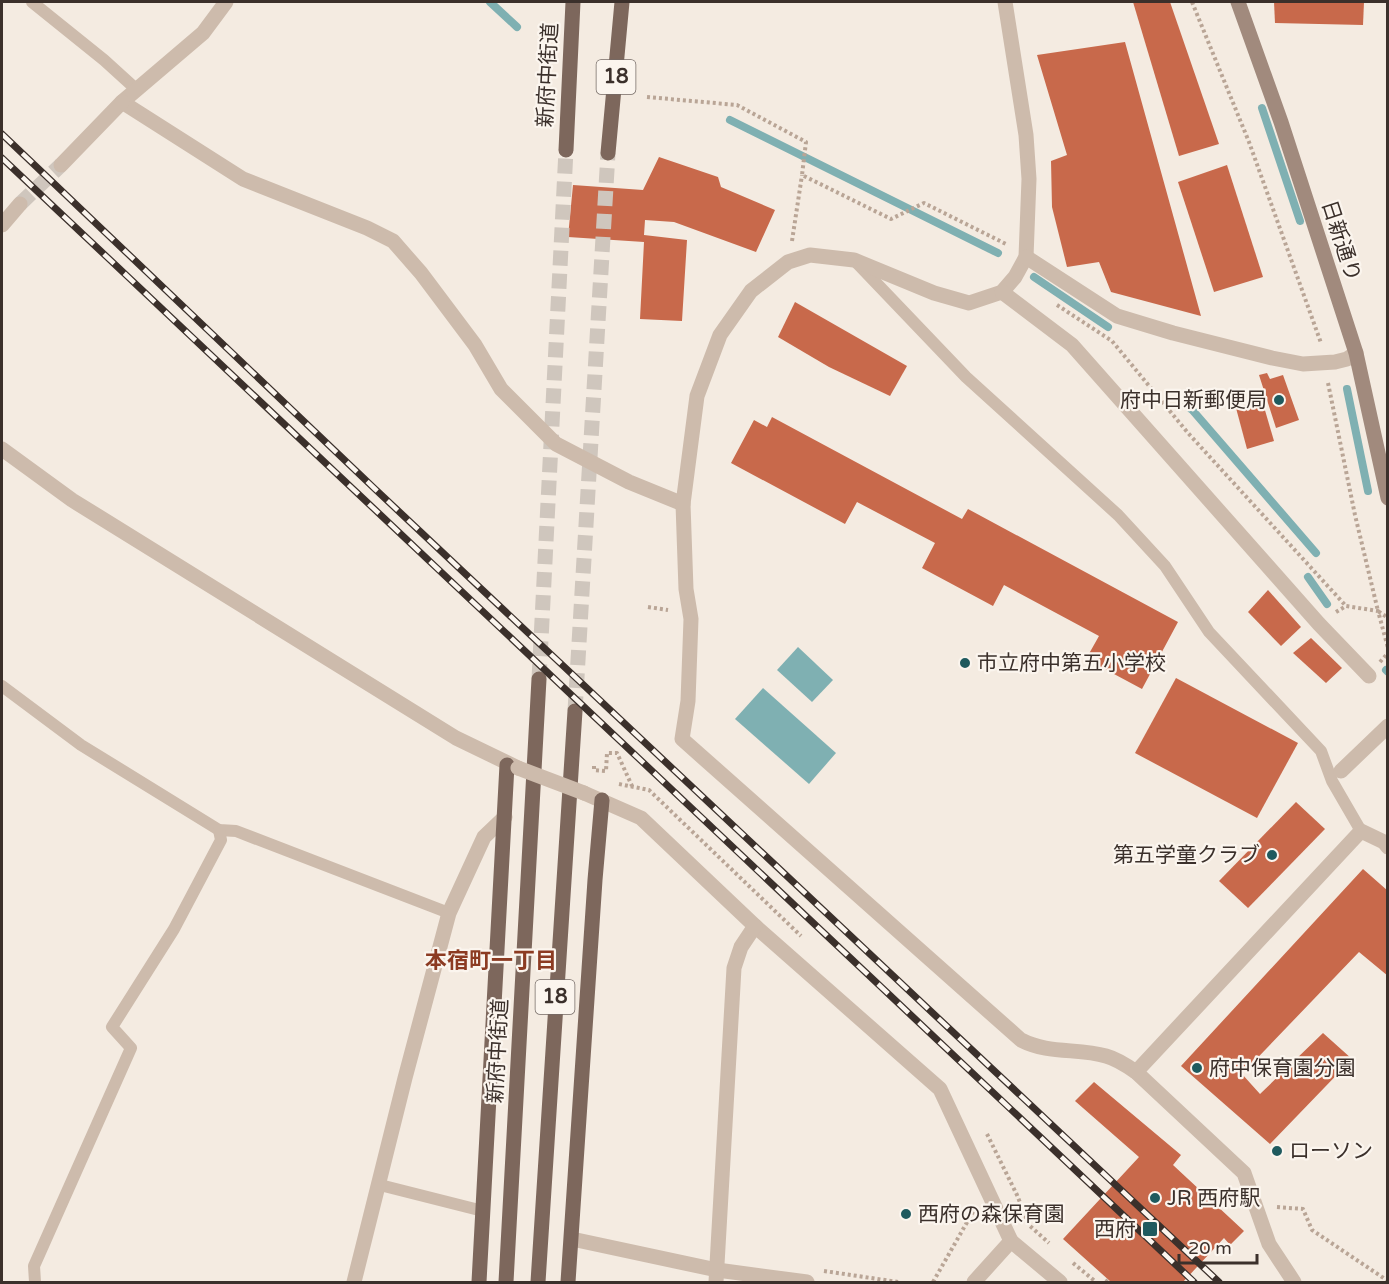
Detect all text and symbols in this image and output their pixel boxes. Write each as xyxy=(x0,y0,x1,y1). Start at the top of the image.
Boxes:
street label: 新府中街道 xyxy=(533,22,563,128)
road number: 18 xyxy=(596,60,636,94)
street label: 日新通り xyxy=(1316,197,1366,285)
place label: 府中日新郵便局 xyxy=(1120,388,1267,413)
marker: 府中日新郵便局 xyxy=(1272,393,1286,407)
place label: 市立府中第五小学校 xyxy=(977,651,1166,676)
marker: 市立府中第五小学校 xyxy=(958,656,972,670)
place label: 第五学童クラブ xyxy=(1113,843,1260,868)
marker: 第五学童クラブ xyxy=(1265,848,1279,862)
district label: 本宿町一丁目 xyxy=(425,948,557,974)
road number: 18 xyxy=(536,980,574,1014)
street label: 新府中街道 xyxy=(483,998,513,1104)
place label: 府中保育園分園 xyxy=(1209,1056,1356,1081)
marker: 府中保育園分園 xyxy=(1190,1061,1204,1075)
place label: ローソン xyxy=(1289,1139,1373,1164)
marker: ローソン xyxy=(1270,1144,1284,1158)
place label: JR 西府駅 xyxy=(1167,1186,1260,1211)
marker: JR 西府駅 xyxy=(1148,1191,1162,1205)
place label: 西府の森保育園 xyxy=(918,1202,1065,1227)
marker: 西府の森保育園 xyxy=(899,1207,913,1221)
place label: 西府 xyxy=(1094,1217,1136,1242)
marker: 西府 xyxy=(1141,1220,1159,1238)
scale bar xyxy=(1179,1227,1257,1265)
text: 20 m xyxy=(1188,1237,1232,1259)

